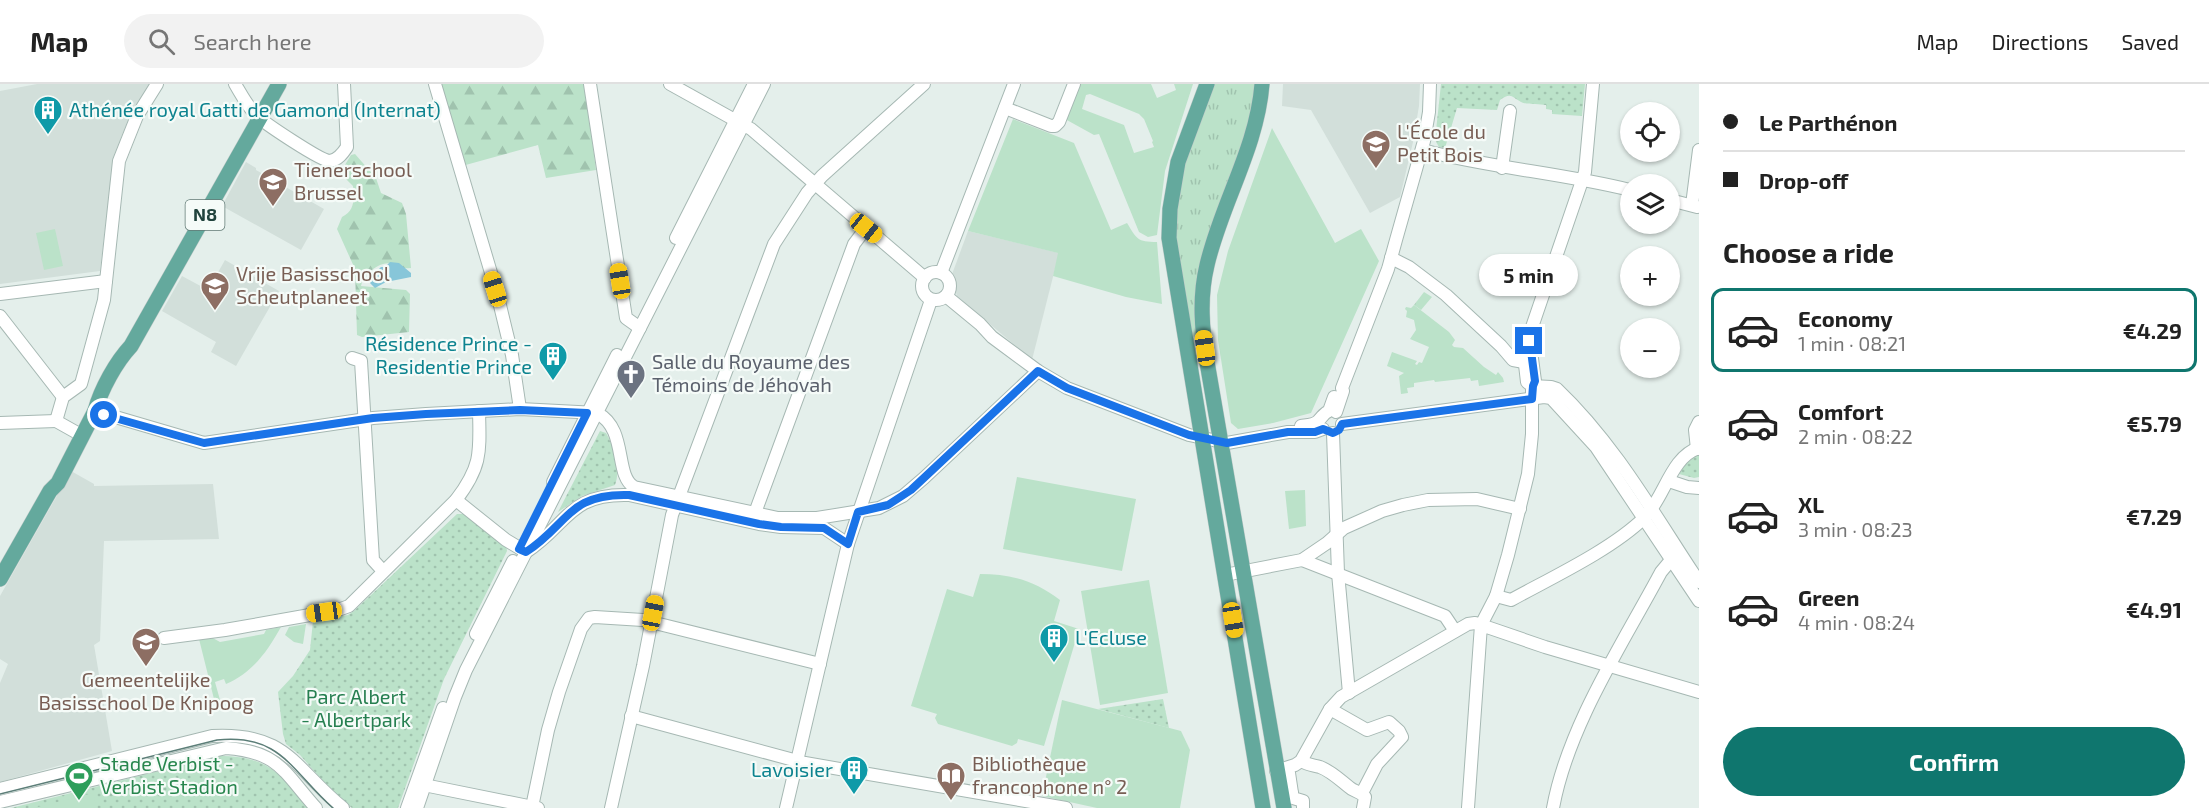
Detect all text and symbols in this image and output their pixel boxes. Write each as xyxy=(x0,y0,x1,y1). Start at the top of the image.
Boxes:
search box xyxy=(124,14,544,68)
text: Map xyxy=(30,24,88,58)
icon: search xyxy=(145,25,178,58)
text: Search here xyxy=(193,28,312,54)
text: Map xyxy=(1916,29,1959,54)
text: Directions xyxy=(1992,29,2088,54)
text: Saved xyxy=(2121,29,2179,54)
building icon: Athénée royal Gatti de Gamond (Internat) xyxy=(32,94,64,136)
place label: Athénée royal Gatti de Gamond (Internat) xyxy=(69,97,441,121)
map controls xyxy=(1620,102,1680,378)
button: locate xyxy=(1620,102,1680,162)
text: Le Parthénon xyxy=(1759,109,1897,135)
place label: L'École du Petit Bois xyxy=(1397,119,1486,166)
school or university icon: L'École du Petit Bois xyxy=(1360,128,1392,170)
place label: Tienerschool Brussel xyxy=(294,157,412,204)
school or university icon: Tienerschool Brussel xyxy=(257,166,289,208)
text: Drop-off xyxy=(1759,167,1848,193)
button: layers xyxy=(1620,174,1680,234)
road number: N8 xyxy=(186,200,224,230)
car xyxy=(846,210,886,246)
text: Choose a ride xyxy=(1723,236,1894,268)
button: + xyxy=(1620,246,1680,306)
callout: 5 min xyxy=(1480,254,1579,296)
place label: Vrije Basisschool Scheutplaneet xyxy=(236,261,390,308)
car xyxy=(608,262,632,300)
text: 5 min xyxy=(1503,263,1554,287)
car xyxy=(481,269,509,309)
school or university icon: Vrije Basisschool Scheutplaneet xyxy=(199,270,231,312)
icon: car xyxy=(1726,303,1780,357)
text: Economy xyxy=(1798,305,1893,331)
text: €4.29 xyxy=(2123,317,2182,343)
button: − xyxy=(1620,318,1680,378)
route end xyxy=(1515,327,1542,354)
car xyxy=(1194,329,1216,367)
place label: Résidence Prince - Residentie Prince xyxy=(365,331,532,378)
text: 1 min · 08:21 xyxy=(1798,331,1906,355)
building icon: Résidence Prince - Residentie Prince xyxy=(537,340,569,382)
place label: Salle du Royaume des Témoins de Jéhovah xyxy=(652,349,850,396)
church icon: Salle du Royaume des Témoins de Jéhovah xyxy=(615,358,647,400)
icon: car xyxy=(1726,396,1780,450)
text: Comfort xyxy=(1798,398,1883,424)
route start xyxy=(90,401,117,428)
text: €5.79 xyxy=(2126,410,2182,436)
text: 2 min · 08:22 xyxy=(1798,424,1913,448)
icon: car xyxy=(1726,489,1780,543)
text: XL xyxy=(1798,491,1824,517)
text: €7.29 xyxy=(2126,503,2182,529)
text: 3 min · 08:23 xyxy=(1798,517,1913,541)
icon: car xyxy=(1726,582,1780,636)
text: Green xyxy=(1798,584,1860,610)
car xyxy=(641,594,665,632)
text: €4.91 xyxy=(2126,596,2182,622)
car xyxy=(305,601,343,623)
car xyxy=(1221,601,1245,639)
text: 4 min · 08:24 xyxy=(1798,610,1915,634)
building icon: L'Ecluse xyxy=(1038,622,1070,664)
place label: L'Ecluse xyxy=(1075,625,1147,649)
school or university icon: Gemeentelijke Basisschool De Knipoog xyxy=(130,626,162,668)
place label: Gemeentelijke Basisschool De Knipoog xyxy=(38,667,254,714)
park label: Parc Albert - Albertpark xyxy=(301,684,411,731)
button: Confirm xyxy=(1723,727,2185,796)
place label: Stade Verbist - Verbist Stadion xyxy=(100,751,238,798)
place label: Bibliothèque francophone n° 2 xyxy=(972,751,1127,798)
building icon: Lavoisier xyxy=(838,754,870,796)
place label: Lavoisier xyxy=(751,757,833,781)
sports icon: Stade Verbist - Verbist Stadion xyxy=(63,760,95,802)
library icon: Bibliothèque francophone n° 2 xyxy=(935,760,967,802)

